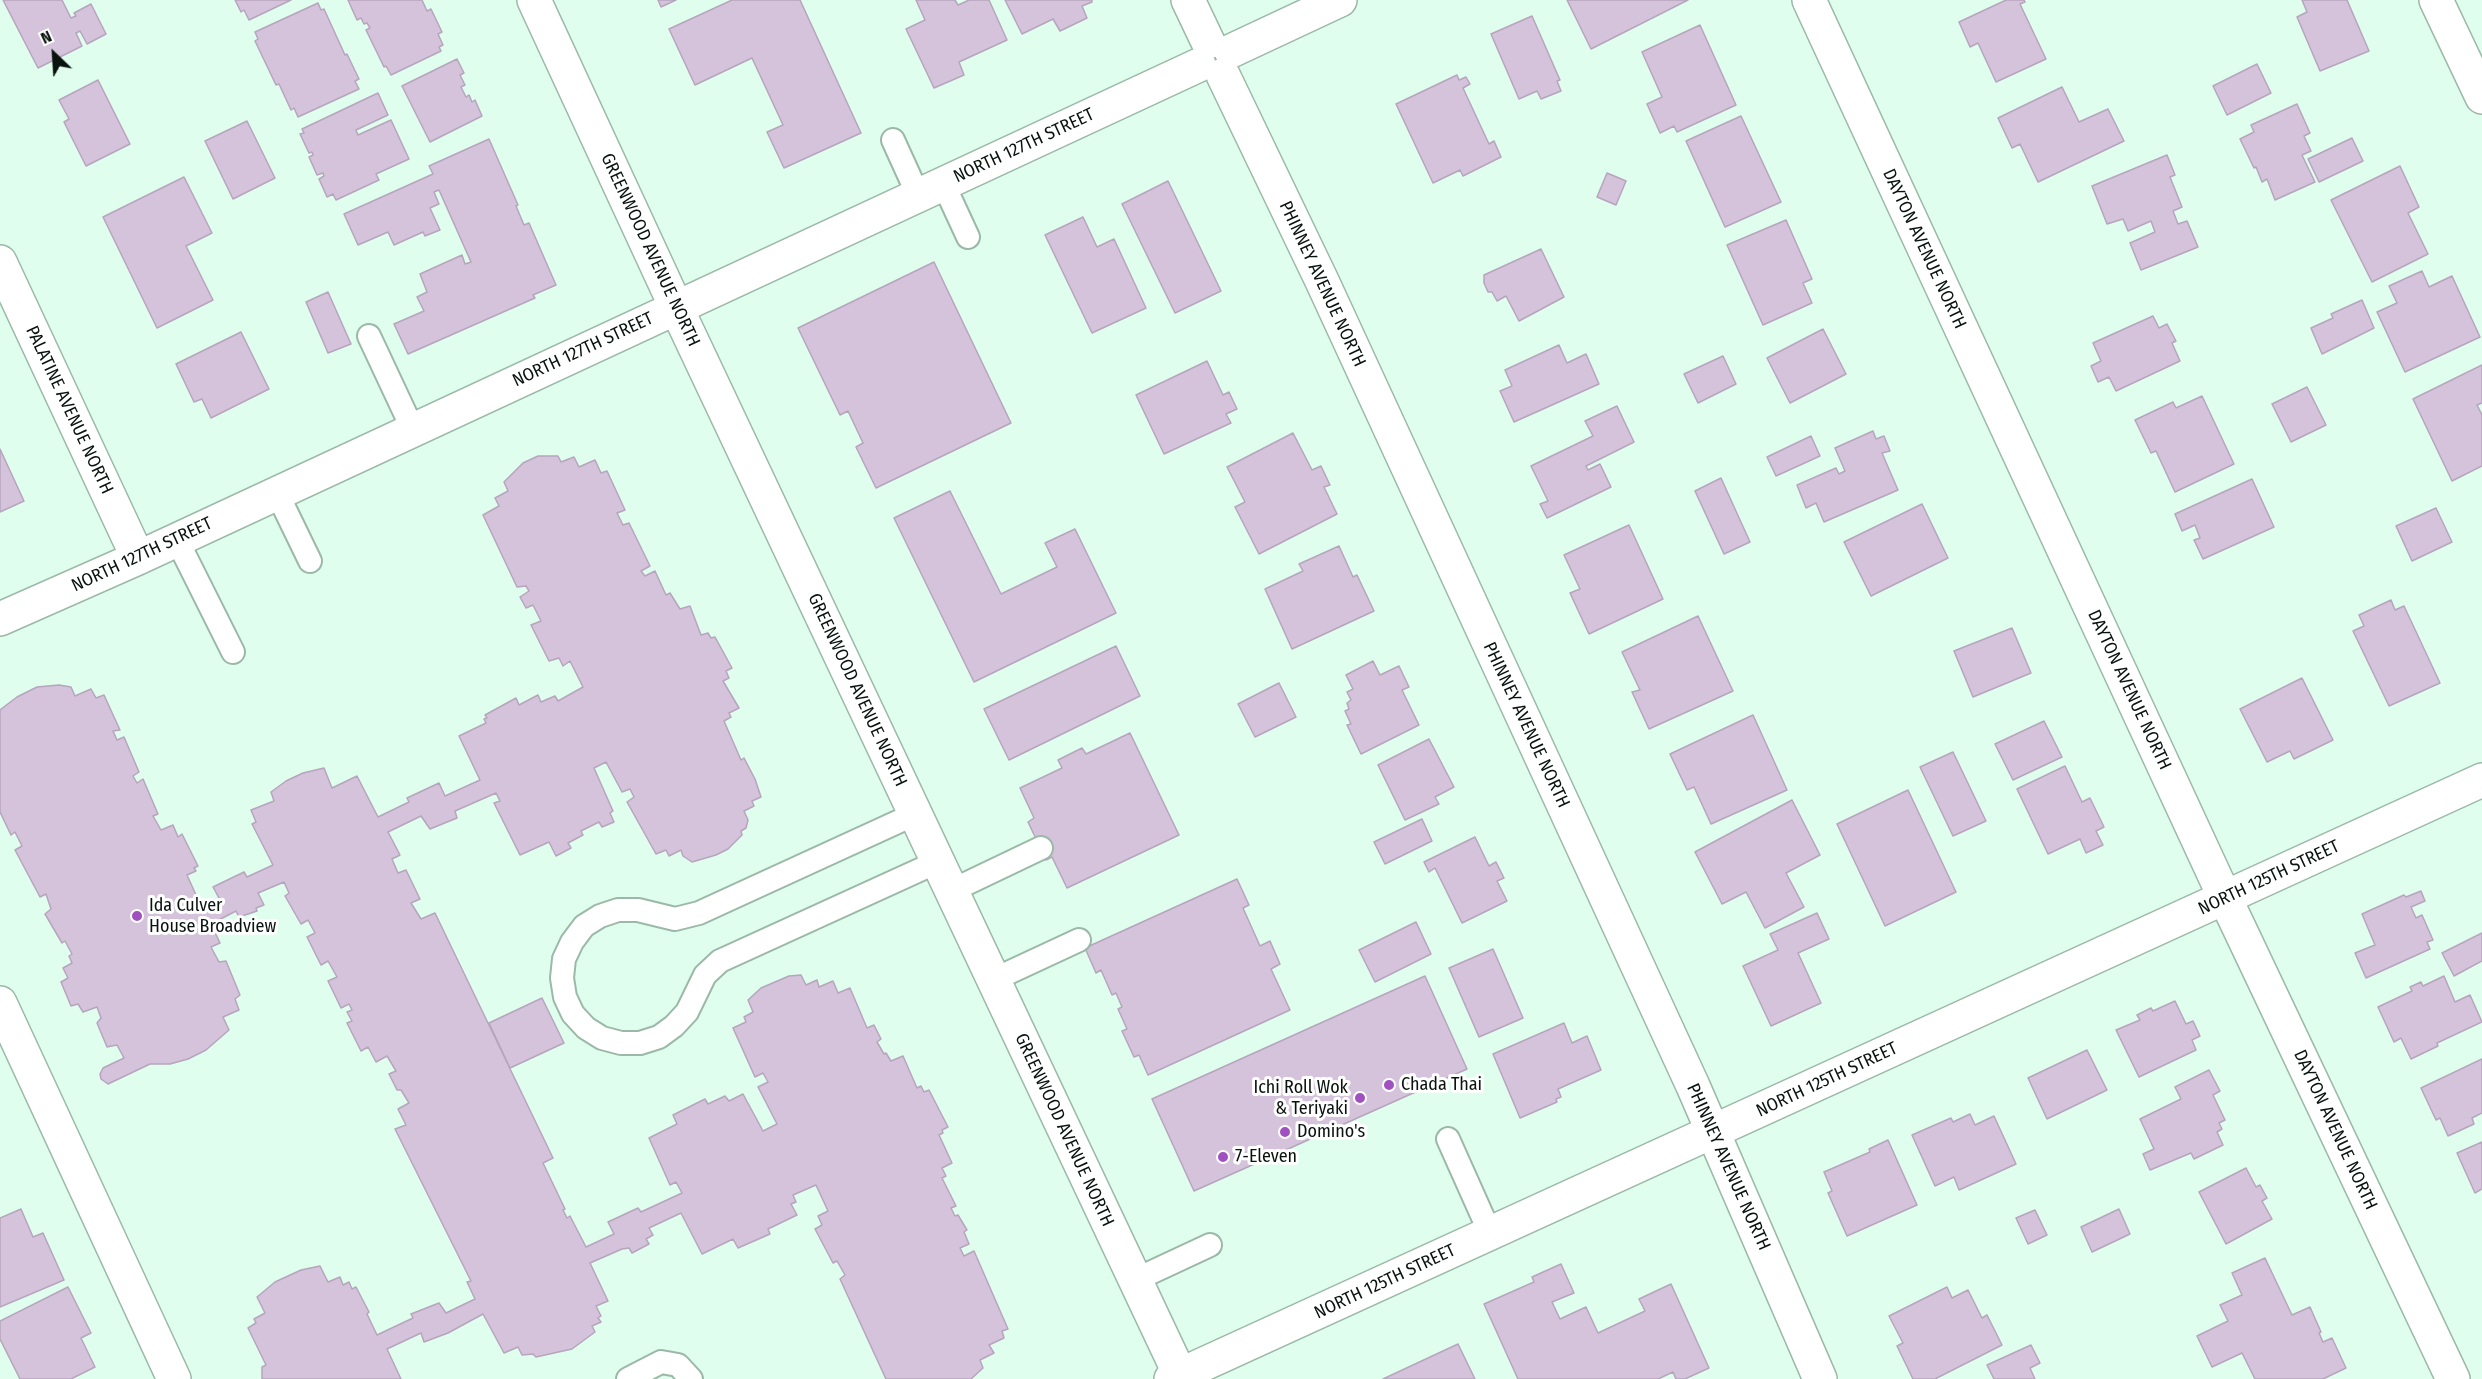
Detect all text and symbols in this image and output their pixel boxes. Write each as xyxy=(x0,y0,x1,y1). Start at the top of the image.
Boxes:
north arrow xyxy=(24,24,84,84)
text: N xyxy=(38,27,55,48)
street label: NORTH 127TH STREET xyxy=(950,104,1098,188)
street label: GREENWOOD AVENUE NORTH xyxy=(596,150,704,350)
street label: DAYTON AVENUE NORTH xyxy=(1877,166,1971,332)
street label: PHINNEY AVENUE NORTH xyxy=(1274,198,1370,370)
street label: NORTH 127TH STREET xyxy=(509,308,657,392)
street label: PALATINE AVENUE NORTH xyxy=(21,323,117,497)
street label: NORTH 127TH STREET xyxy=(68,513,216,597)
street label: GREENWOOD AVENUE NORTH xyxy=(803,590,911,790)
street label: DAYTON AVENUE NORTH xyxy=(2082,607,2176,773)
street label: PHINNEY AVENUE NORTH xyxy=(1478,639,1574,811)
street label: NORTH 125TH STREET xyxy=(2195,836,2343,920)
place label: Ida Culver House Broadview xyxy=(149,895,276,938)
marker: Ida Culver House Broadview xyxy=(130,909,144,923)
street label: GREENWOOD AVENUE NORTH xyxy=(1010,1030,1118,1230)
street label: NORTH 125TH STREET xyxy=(1753,1038,1901,1122)
street label: DAYTON AVENUE NORTH xyxy=(2288,1047,2382,1213)
place label: Chada Thai xyxy=(1401,1074,1482,1096)
place label: Ichi Roll Wok & Teriyaki xyxy=(1253,1077,1348,1120)
marker: Chada Thai xyxy=(1382,1078,1396,1092)
street label: PHINNEY AVENUE NORTH xyxy=(1681,1080,1775,1254)
marker: Ichi Roll Wok & Teriyaki xyxy=(1353,1091,1367,1105)
place label: Domino's xyxy=(1297,1121,1365,1143)
marker: Domino's xyxy=(1278,1125,1292,1139)
place label: 7-Eleven xyxy=(1235,1146,1297,1168)
marker: 7-Eleven xyxy=(1216,1150,1230,1164)
street label: NORTH 125TH STREET xyxy=(1311,1240,1459,1324)

